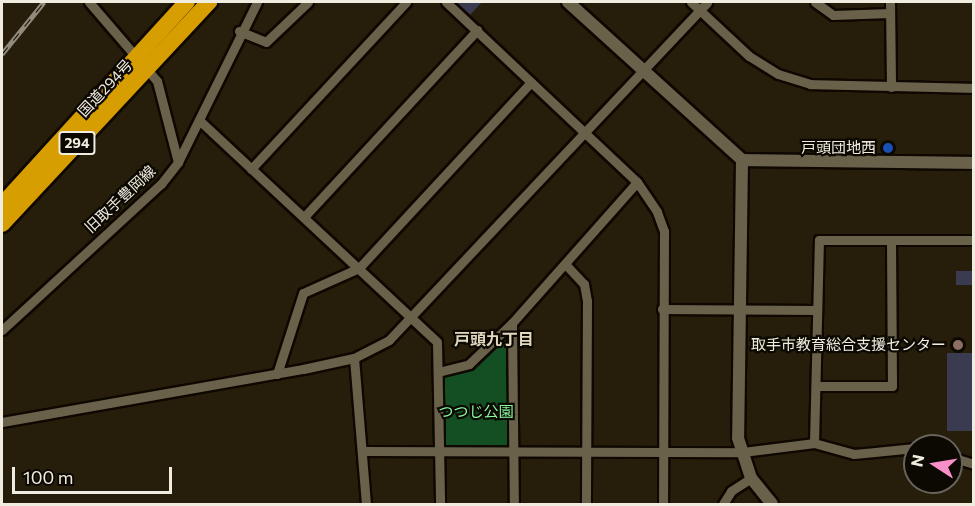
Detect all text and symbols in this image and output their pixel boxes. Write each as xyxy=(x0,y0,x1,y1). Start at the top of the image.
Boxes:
street label: 国道294号 xyxy=(74,56,136,120)
road number: 294 xyxy=(58,132,97,154)
place label: 戸頭団地西 xyxy=(801,139,876,157)
marker: 戸頭団地西 xyxy=(881,141,895,155)
street label: 旧取手豊岡線 xyxy=(81,162,159,236)
district label: 戸頭九丁目 xyxy=(454,329,534,349)
place label: 取手市教育総合支援センター xyxy=(751,336,946,354)
marker: 取手市教育総合支援センター xyxy=(951,338,965,352)
park label: つつじ公園 xyxy=(439,403,513,421)
north arrow xyxy=(903,434,963,494)
text: N xyxy=(906,453,927,468)
scale bar xyxy=(15,455,176,493)
text: 100 m xyxy=(23,466,73,488)

